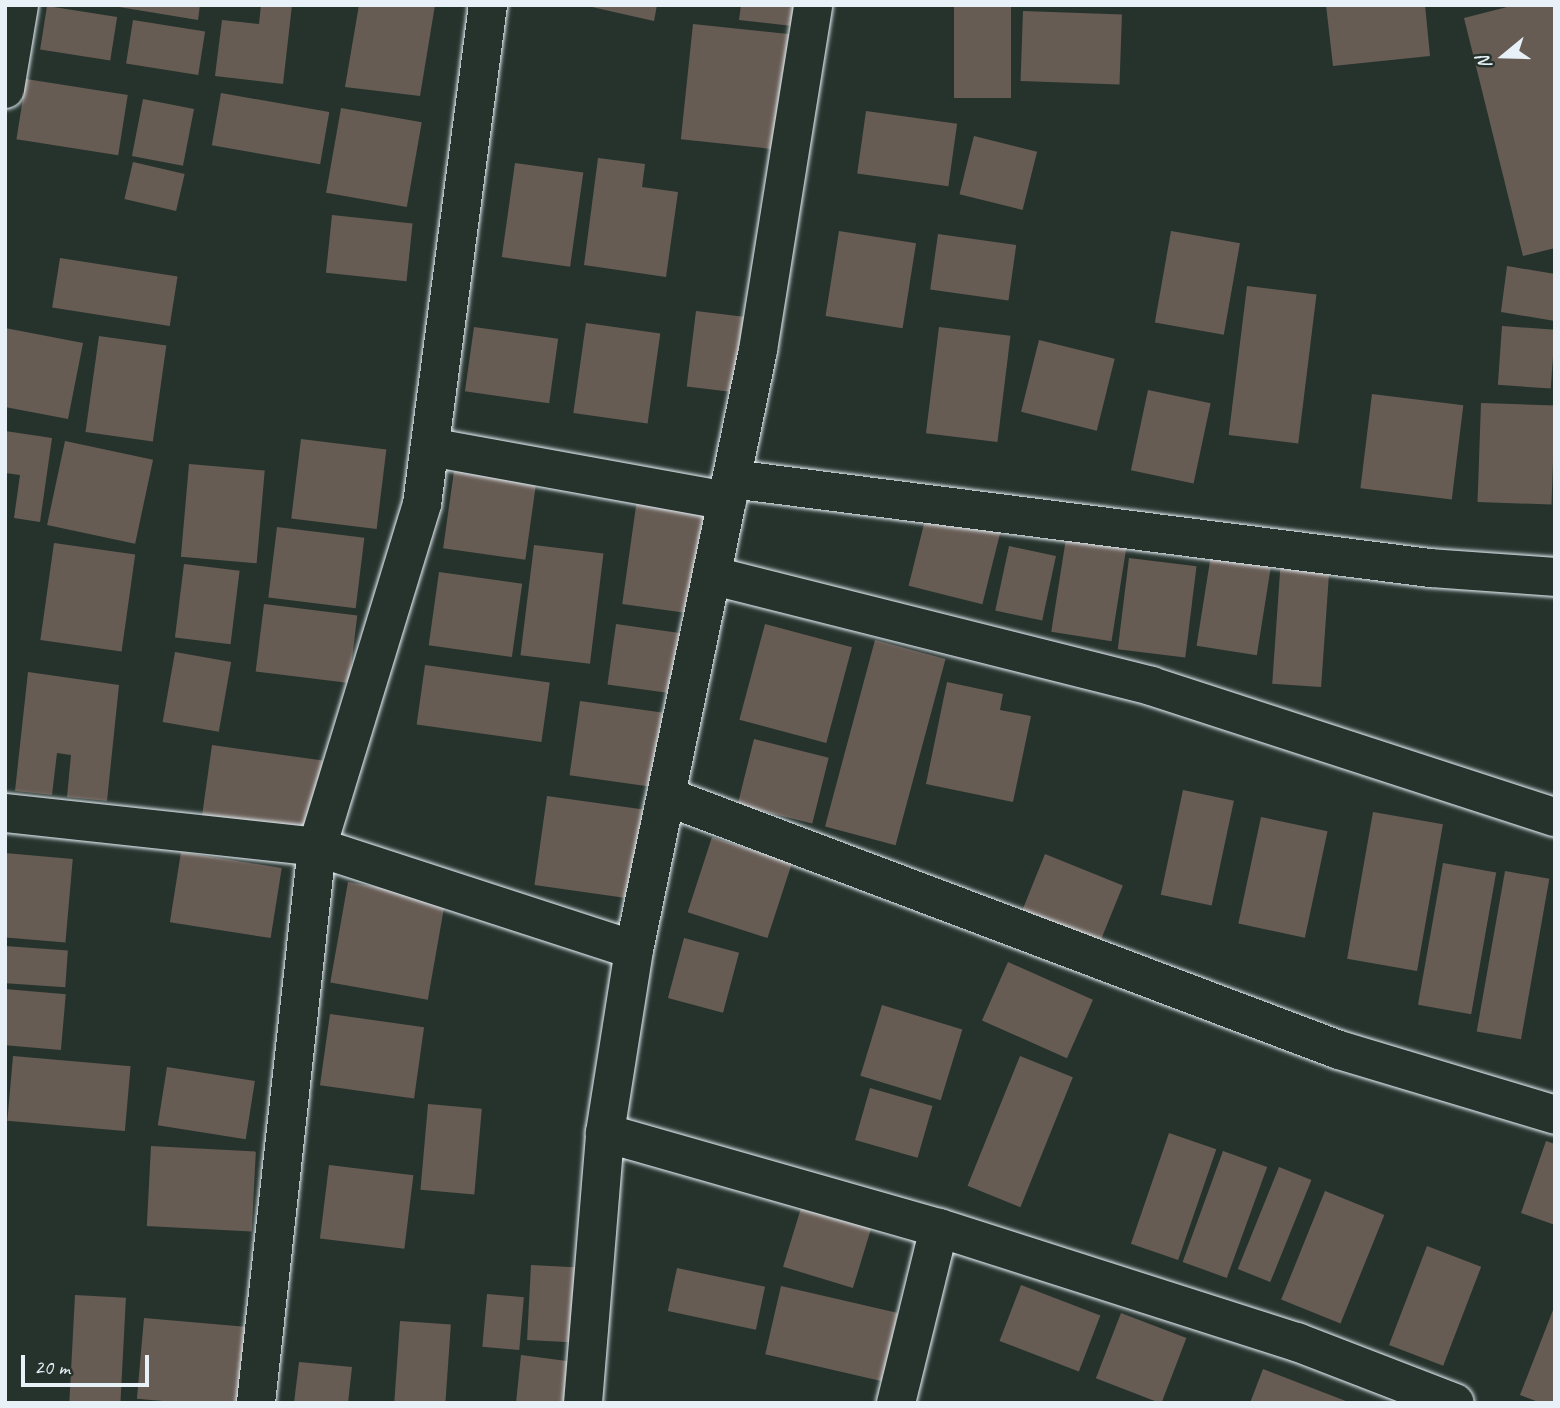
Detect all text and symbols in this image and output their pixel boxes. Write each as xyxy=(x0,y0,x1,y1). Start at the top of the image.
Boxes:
north arrow xyxy=(1469,21,1539,91)
text: N xyxy=(1471,53,1497,72)
scale bar xyxy=(24,1342,152,1386)
text: 20 m xyxy=(34,1354,70,1380)

